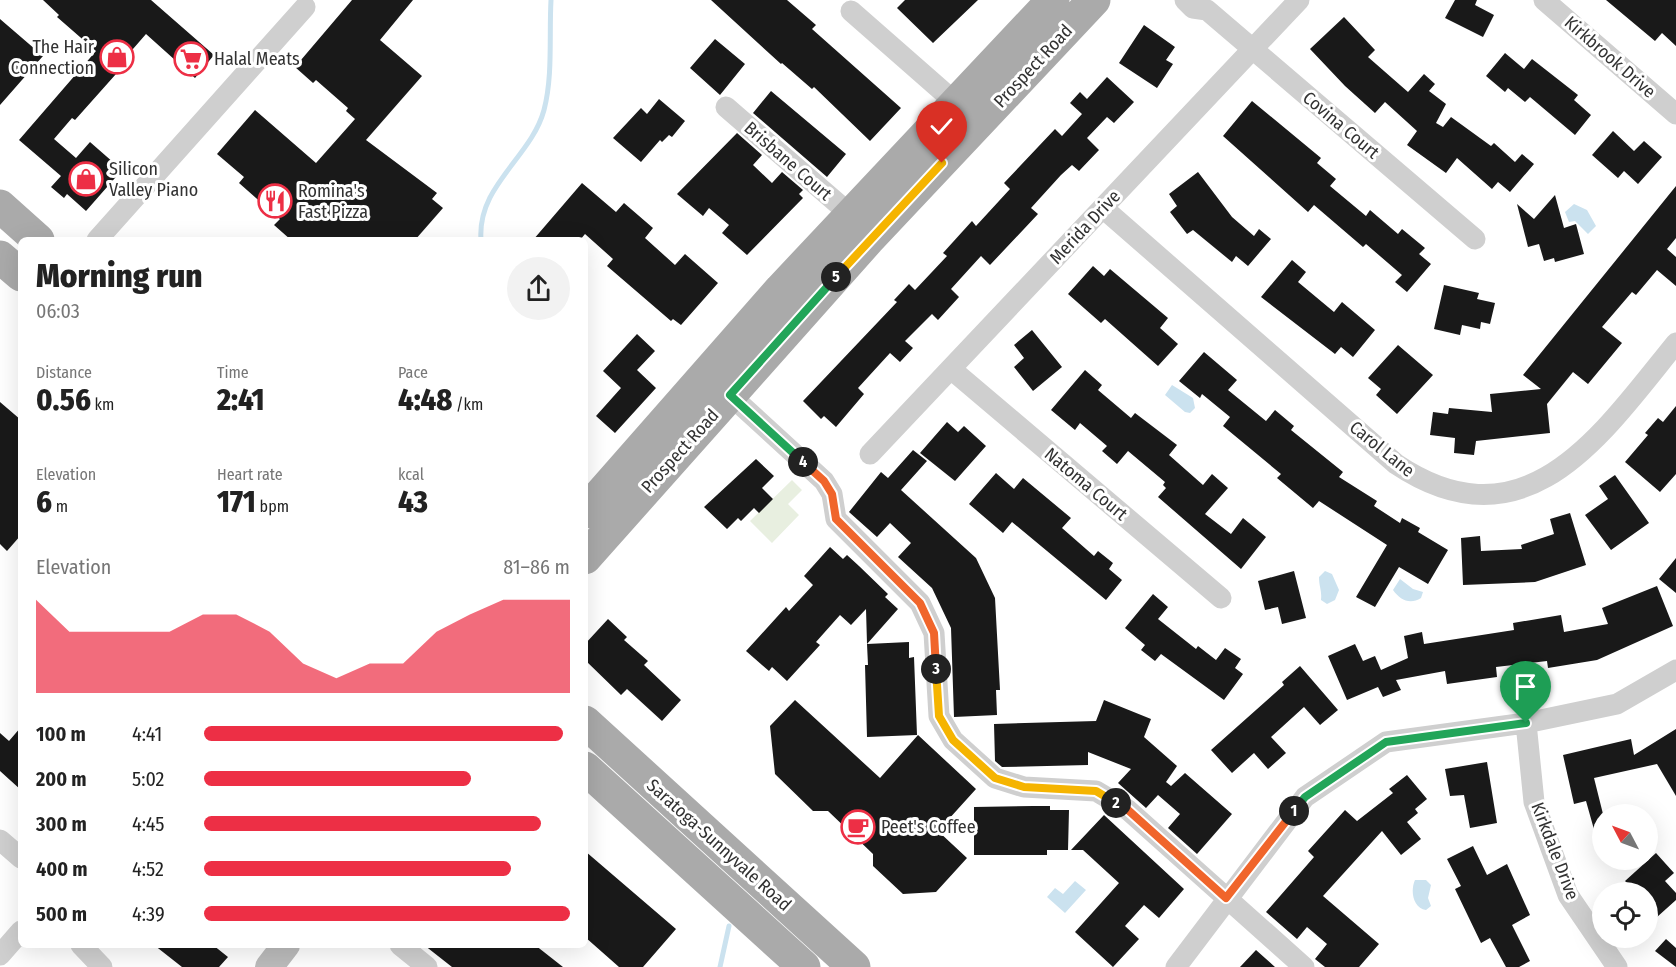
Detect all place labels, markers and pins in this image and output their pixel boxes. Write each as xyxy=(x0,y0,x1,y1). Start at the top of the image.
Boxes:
place label: The Hair Connection xyxy=(11,36,95,79)
shop icon: The Hair Connection xyxy=(99,39,135,75)
supermarket icon: Halal Meats xyxy=(173,41,209,77)
place label: Halal Meats xyxy=(214,48,300,70)
pin xyxy=(916,101,967,163)
place label: Silicon Valley Piano xyxy=(109,158,198,201)
shop icon: Silicon Valley Piano xyxy=(68,161,104,197)
place label: Romina's Fast Pizza xyxy=(298,180,368,223)
restaurant icon: Romina's Fast Pizza xyxy=(257,183,293,219)
pin: 5 xyxy=(821,262,851,292)
pin: 4 xyxy=(788,447,818,477)
pin: 3 xyxy=(921,654,951,684)
pin xyxy=(1500,661,1551,723)
pin: 2 xyxy=(1101,788,1131,818)
pin: 1 xyxy=(1279,796,1309,826)
cafe icon: Peet's Coffee xyxy=(840,809,876,845)
place label: Peet's Coffee xyxy=(881,816,976,838)

